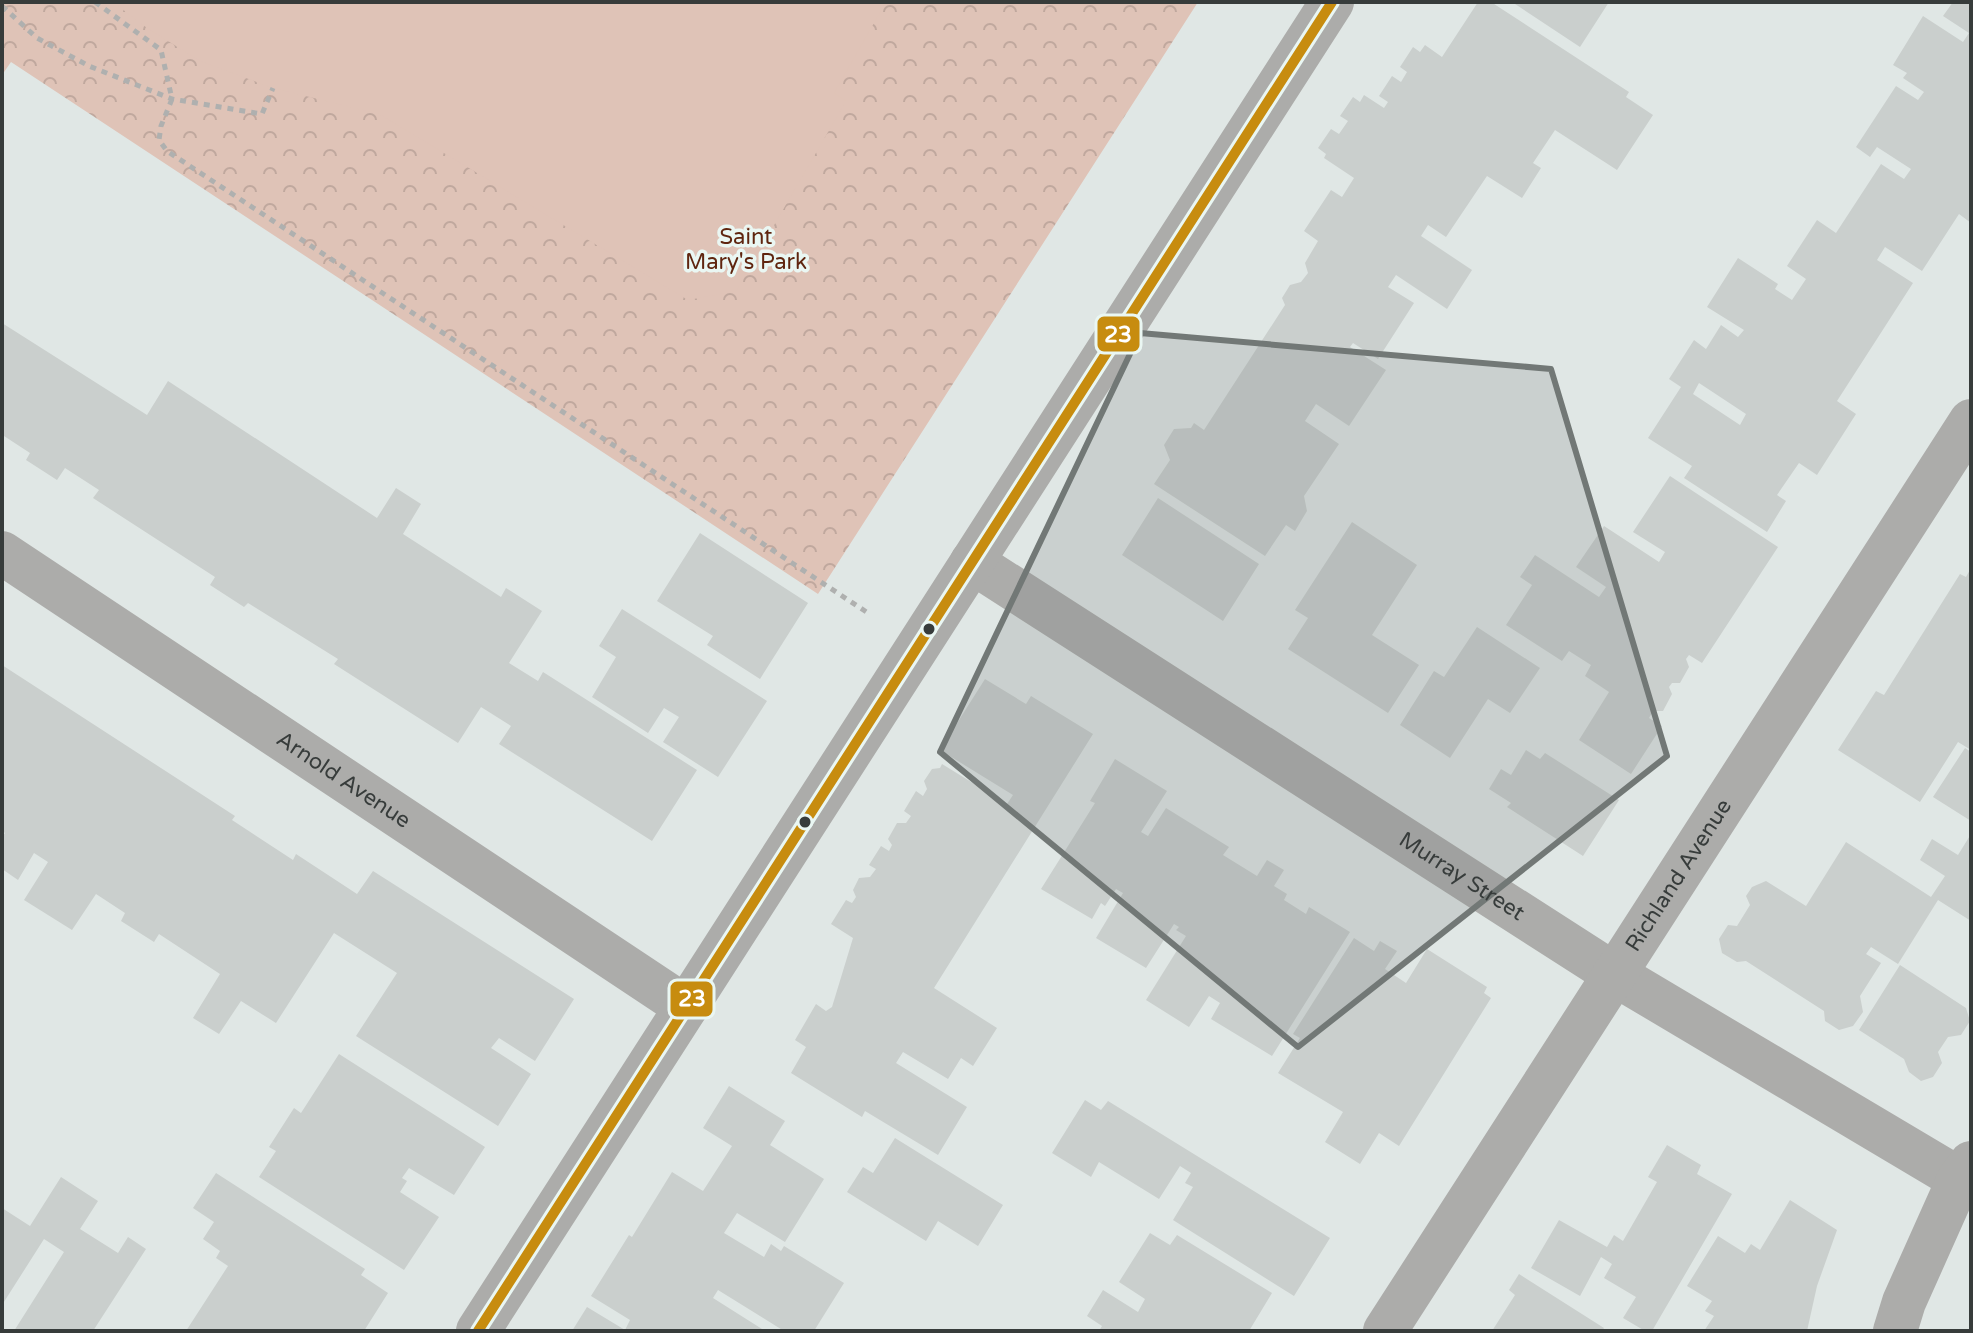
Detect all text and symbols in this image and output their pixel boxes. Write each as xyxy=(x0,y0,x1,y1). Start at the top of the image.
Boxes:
park label: Saint Mary's Park xyxy=(685,224,807,275)
line badge: 23 xyxy=(1096,315,1141,353)
text: 23 xyxy=(1104,322,1132,348)
unlabelled marker xyxy=(921,621,937,637)
street label: Arnold Avenue xyxy=(272,726,416,834)
street label: Richland Avenue xyxy=(1620,794,1737,956)
unlabelled marker xyxy=(797,814,813,830)
street label: Murray Street xyxy=(1394,827,1529,926)
line badge: 23 xyxy=(669,980,714,1018)
text: 23 xyxy=(678,986,706,1012)

